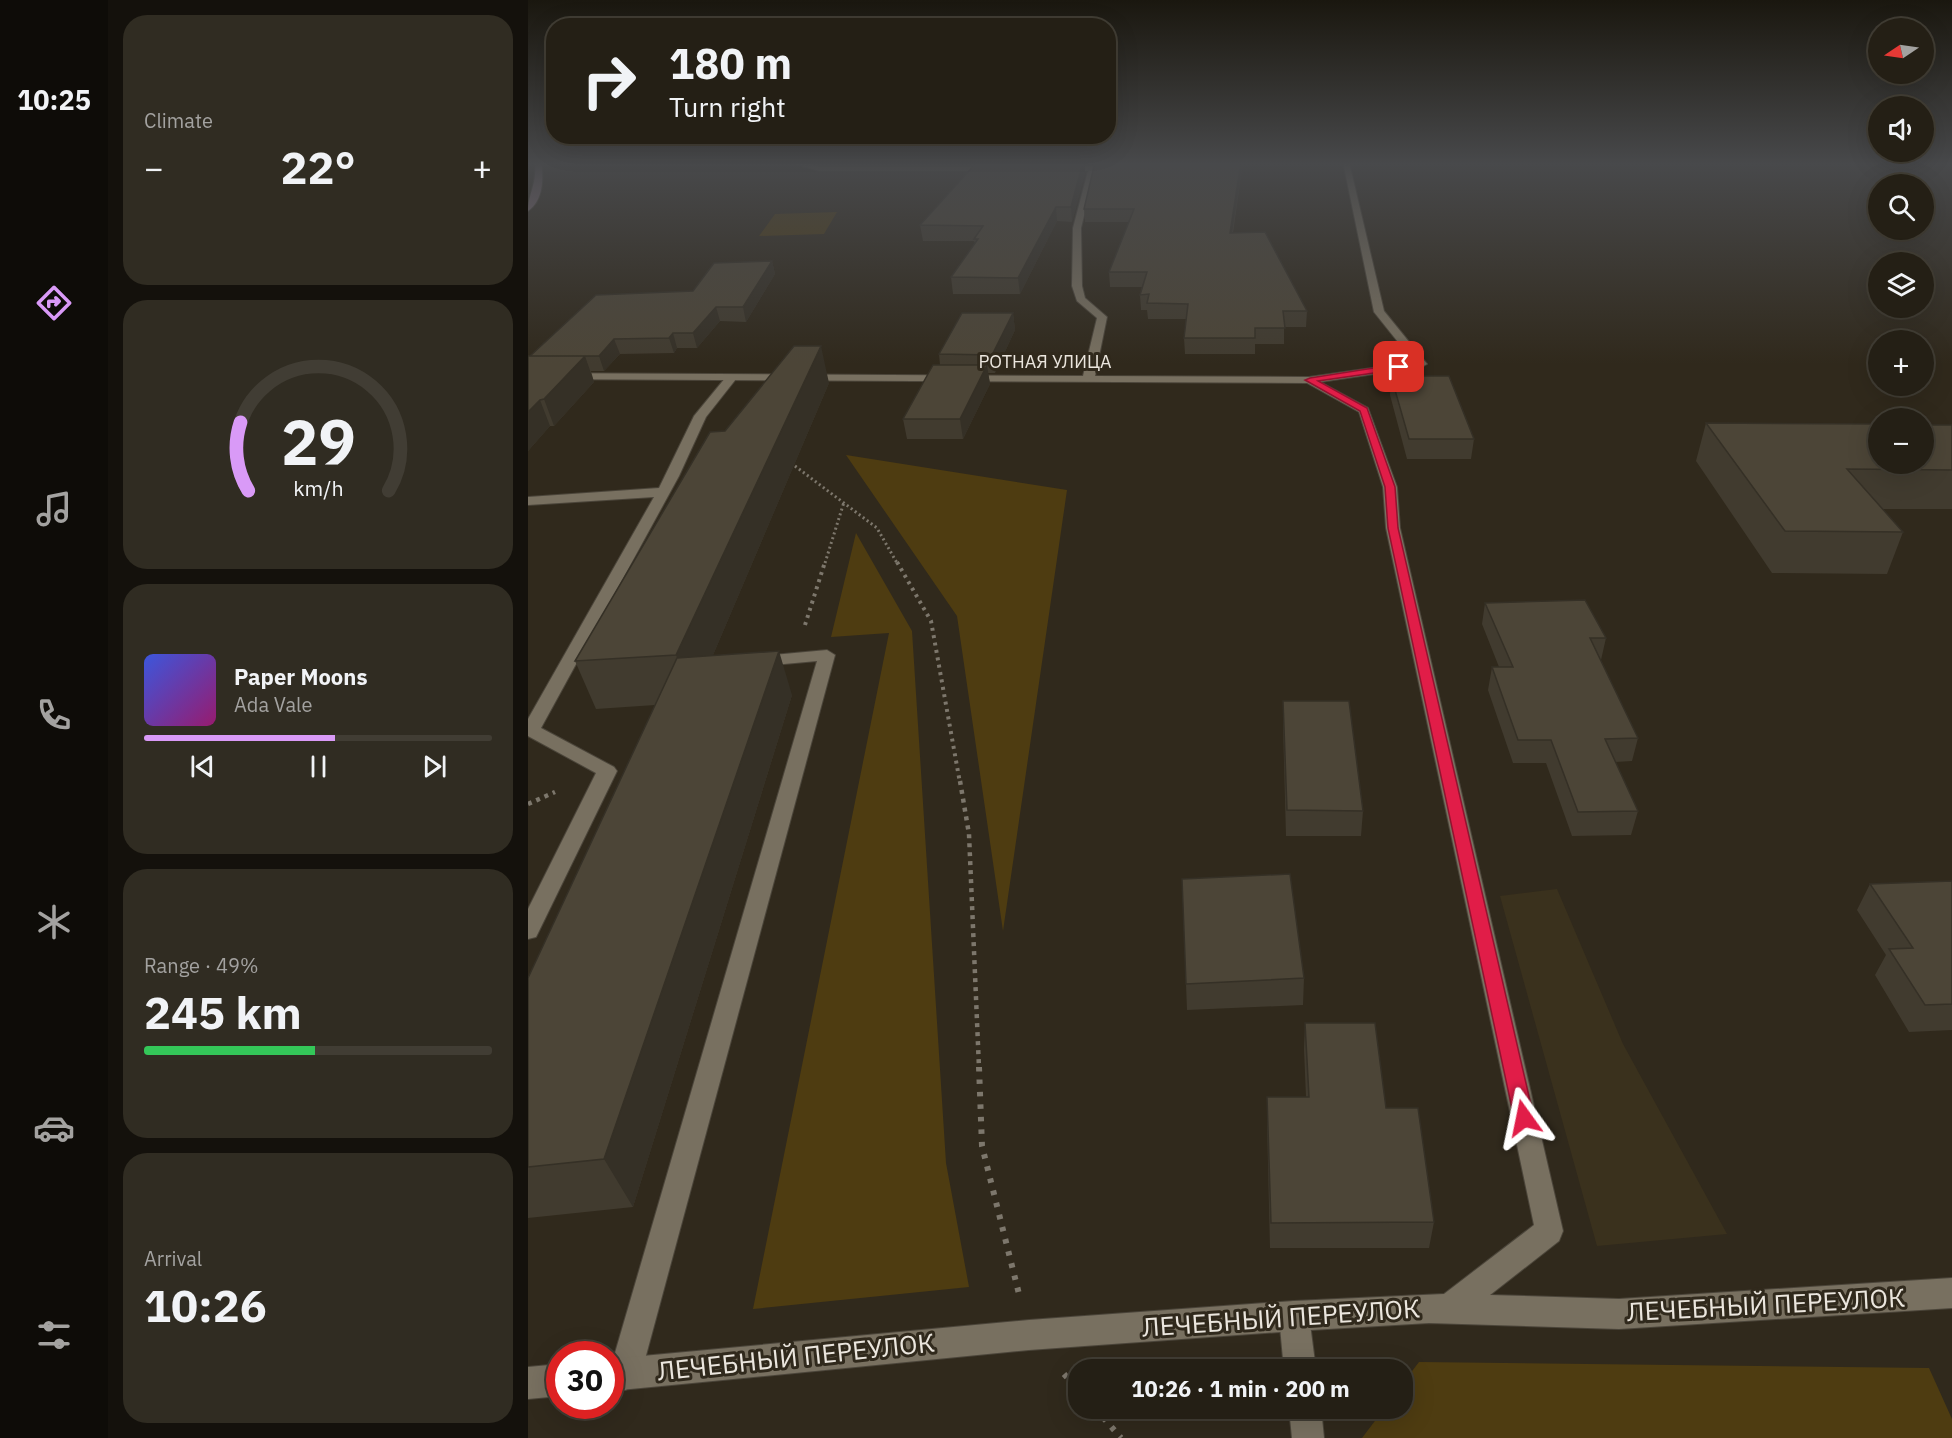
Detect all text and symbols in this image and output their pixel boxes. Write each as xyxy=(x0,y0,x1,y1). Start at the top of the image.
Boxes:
north arrow xyxy=(1868,18,1934,84)
map controls xyxy=(1868,18,1934,474)
text: 180 m xyxy=(669,36,792,91)
icon: right xyxy=(570,42,648,120)
text: 10:25 xyxy=(17,82,91,117)
text: Turn right xyxy=(669,89,786,124)
button: sound xyxy=(1868,96,1934,162)
text: Climate xyxy=(144,107,213,134)
text: 22° xyxy=(280,138,356,196)
text: − xyxy=(144,146,164,189)
text: + xyxy=(472,146,492,189)
button: search xyxy=(1868,174,1934,240)
button: layers xyxy=(1868,252,1934,318)
icon: directions xyxy=(33,282,75,324)
button: + xyxy=(1868,330,1934,396)
pin xyxy=(1373,341,1424,392)
street label: РОТНАЯ УЛИЦА xyxy=(978,350,1112,373)
icon: arrive xyxy=(1382,350,1415,383)
text: 29 xyxy=(281,402,355,483)
button: − xyxy=(1868,408,1934,474)
text: km/h xyxy=(293,475,343,503)
icon: music xyxy=(33,488,75,530)
text: Paper Moons xyxy=(234,662,367,691)
text: Ada Vale xyxy=(234,691,313,718)
icon: phone xyxy=(33,694,75,736)
icon: previous xyxy=(186,750,219,783)
icon: pause xyxy=(302,750,335,783)
icon: next xyxy=(418,750,451,783)
icon: climate xyxy=(33,901,75,943)
text: Range · 49% xyxy=(144,952,259,979)
text: 245 km xyxy=(144,983,302,1041)
position arrow xyxy=(1492,1086,1556,1150)
icon: car xyxy=(33,1107,75,1149)
text: Arrival xyxy=(144,1245,202,1272)
text: 10:26 xyxy=(144,1276,267,1334)
street label: ЛЕЧЕБНЫЙ ПЕРЕУЛОК xyxy=(1626,1280,1906,1328)
street label: ЛЕЧЕБНЫЙ ПЕРЕУЛОК xyxy=(1141,1290,1421,1344)
icon: filters xyxy=(33,1314,75,1356)
street label: ЛЕЧЕБНЫЙ ПЕРЕУЛОК xyxy=(656,1325,936,1387)
speed limit sign: 30 xyxy=(546,1341,624,1419)
text: 10:26 · 1 min · 200 m xyxy=(1131,1374,1350,1403)

